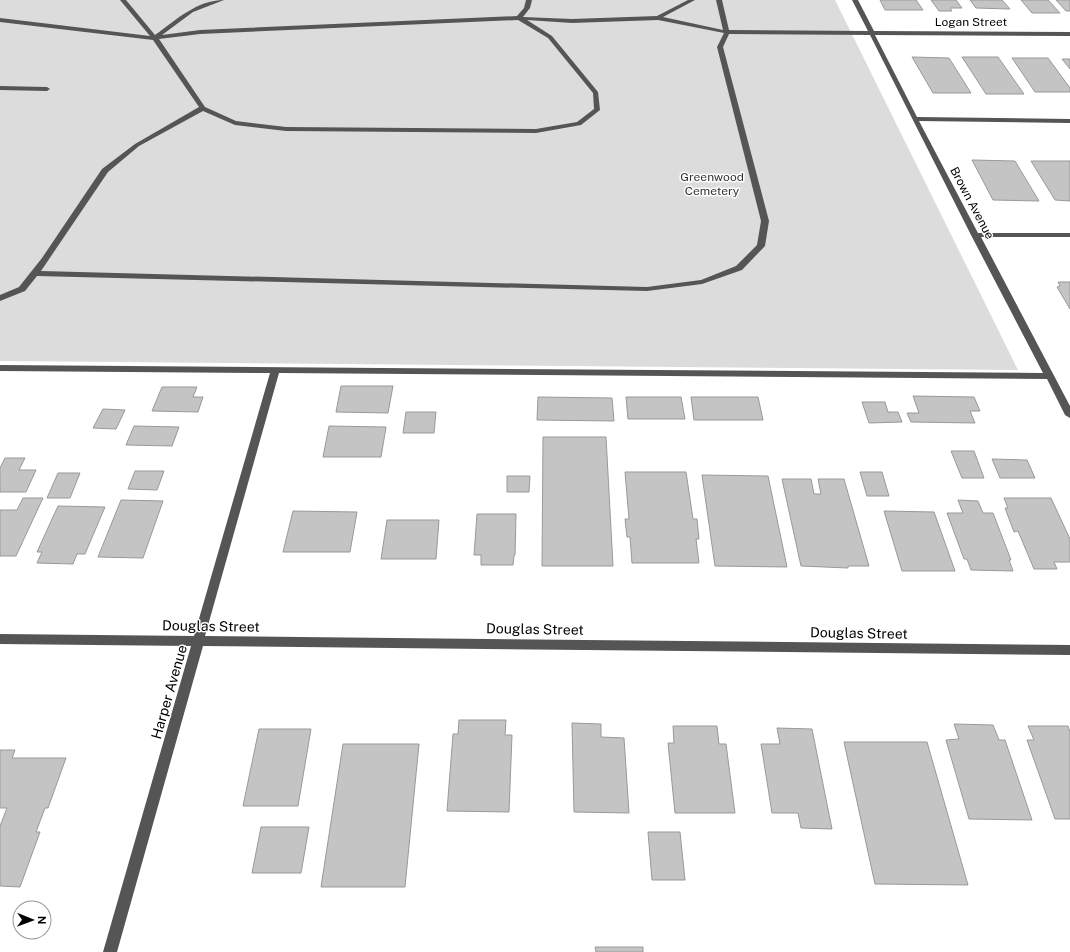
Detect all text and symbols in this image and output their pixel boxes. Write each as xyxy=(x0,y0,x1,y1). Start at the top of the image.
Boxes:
street label: Logan Street xyxy=(935,15,1007,29)
street label: Brown Avenue xyxy=(947,164,997,242)
park label: Greenwood Cemetery xyxy=(680,170,744,198)
street label: Douglas Street xyxy=(162,617,260,635)
street label: Douglas Street xyxy=(486,620,584,638)
street label: Douglas Street xyxy=(810,624,908,642)
street label: Harper Avenue xyxy=(148,643,190,741)
north arrow xyxy=(12,900,52,940)
text: N xyxy=(36,916,48,925)

